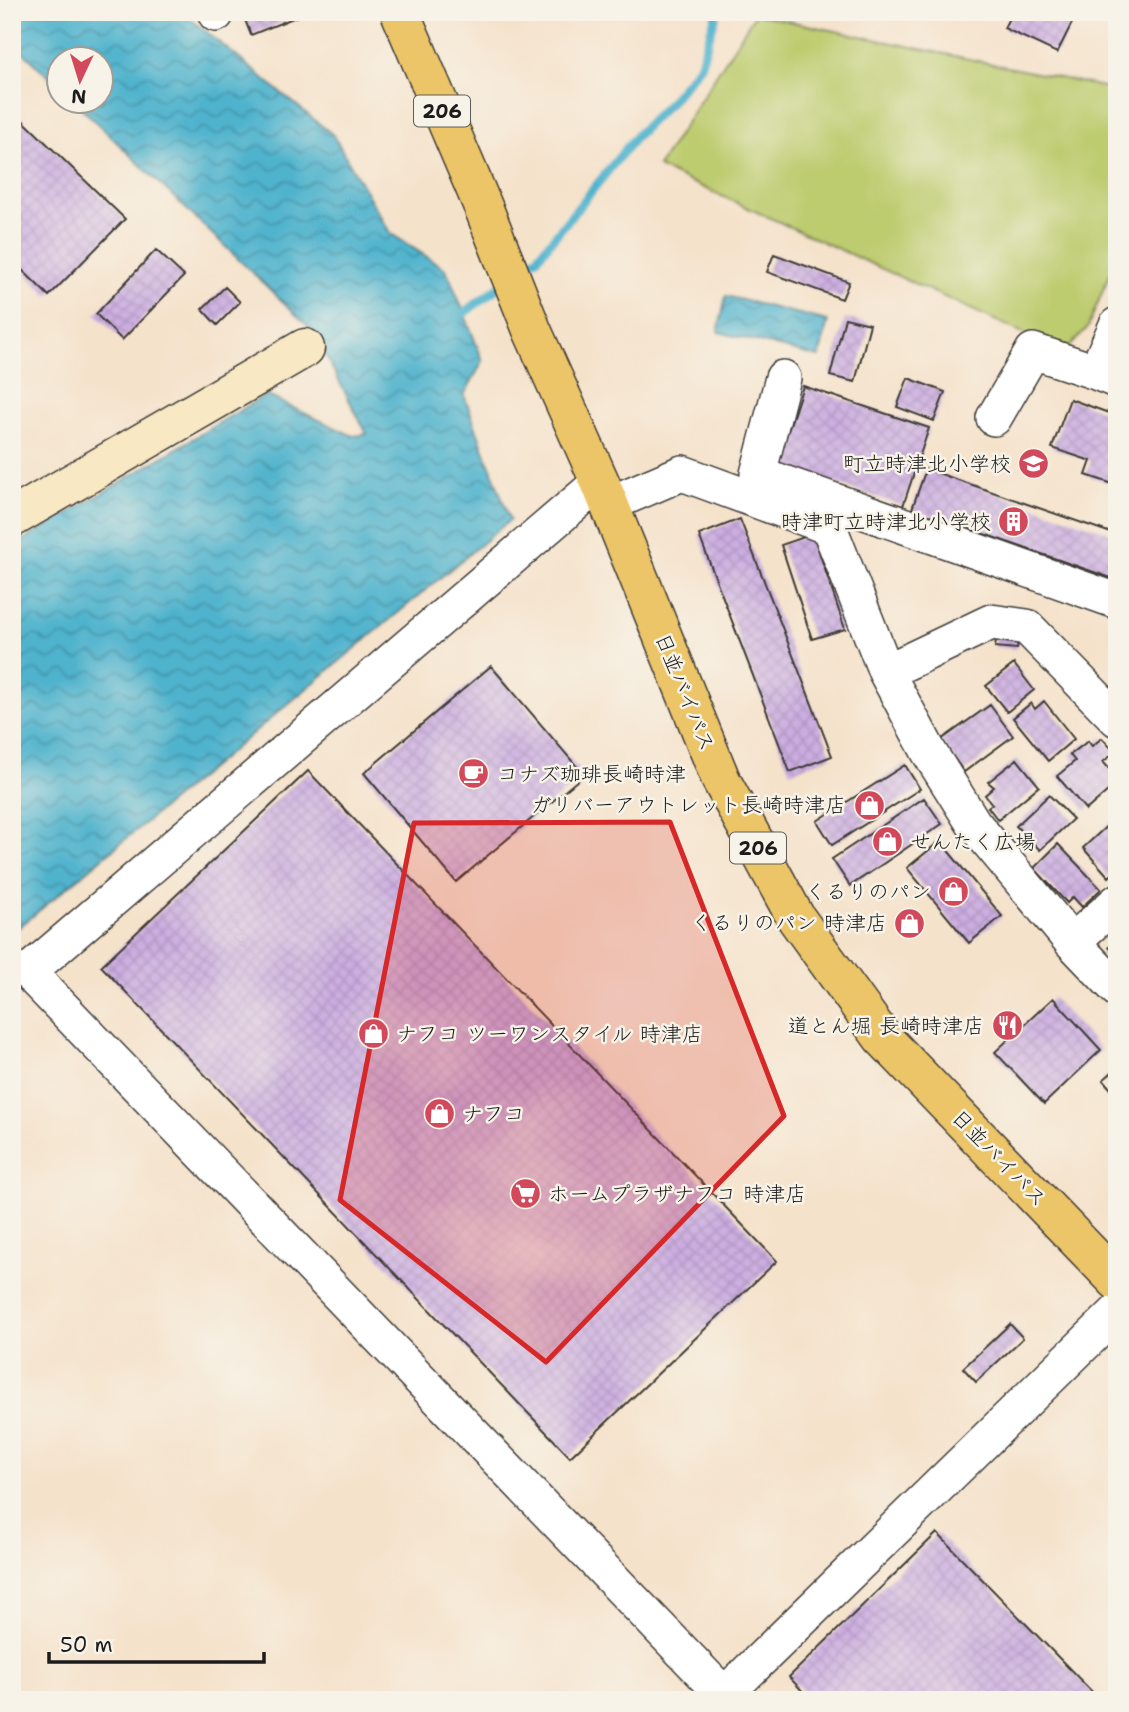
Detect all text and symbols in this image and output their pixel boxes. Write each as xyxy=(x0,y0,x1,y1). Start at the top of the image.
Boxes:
north arrow xyxy=(46,46,116,116)
text: N xyxy=(70,83,87,109)
road number: 206 xyxy=(414,96,470,127)
school or university icon: 町立時津北小学校 xyxy=(1017,447,1051,481)
place label: 町立時津北小学校 xyxy=(843,450,1011,478)
building icon: 時津町立時津北小学校 xyxy=(997,505,1031,539)
place label: 時津町立時津北小学校 xyxy=(781,508,991,536)
street label: 日並バイパス xyxy=(648,629,722,755)
cafe icon: コナズ珈琲長崎時津 xyxy=(457,757,491,791)
place label: コナズ珈琲長崎時津 xyxy=(497,760,686,788)
shop icon: ガリバーアウトレット長崎時津店 xyxy=(852,788,886,822)
place label: ガリバーアウトレット長崎時津店 xyxy=(531,791,846,819)
shop icon: せんたく広場 xyxy=(870,825,904,859)
place label: せんたく広場 xyxy=(910,828,1036,856)
road number: 206 xyxy=(730,832,786,863)
shop icon: くるりのパン xyxy=(937,875,971,909)
place label: くるりのパン xyxy=(805,878,931,906)
shop icon: くるりのパン 時津店 xyxy=(893,906,927,940)
place label: くるりのパン 時津店 xyxy=(691,909,887,937)
restaurant icon: 道とん堀 長崎時津店 xyxy=(990,1009,1024,1043)
place label: 道とん堀 長崎時津店 xyxy=(788,1012,984,1040)
shop icon: ナフコ ツーワンスタイル 時津店 xyxy=(356,1017,390,1051)
place label: ナフコ ツーワンスタイル 時津店 xyxy=(396,1020,703,1048)
shop icon: ナフコ xyxy=(422,1097,456,1131)
place label: ナフコ xyxy=(462,1100,525,1128)
street label: 日並バイパス xyxy=(945,1103,1053,1213)
supermarket icon: ホームプラザナフコ 時津店 xyxy=(508,1177,542,1211)
place label: ホームプラザナフコ 時津店 xyxy=(548,1180,806,1208)
scale bar xyxy=(49,1621,264,1665)
text: 50 m xyxy=(60,1631,113,1659)

